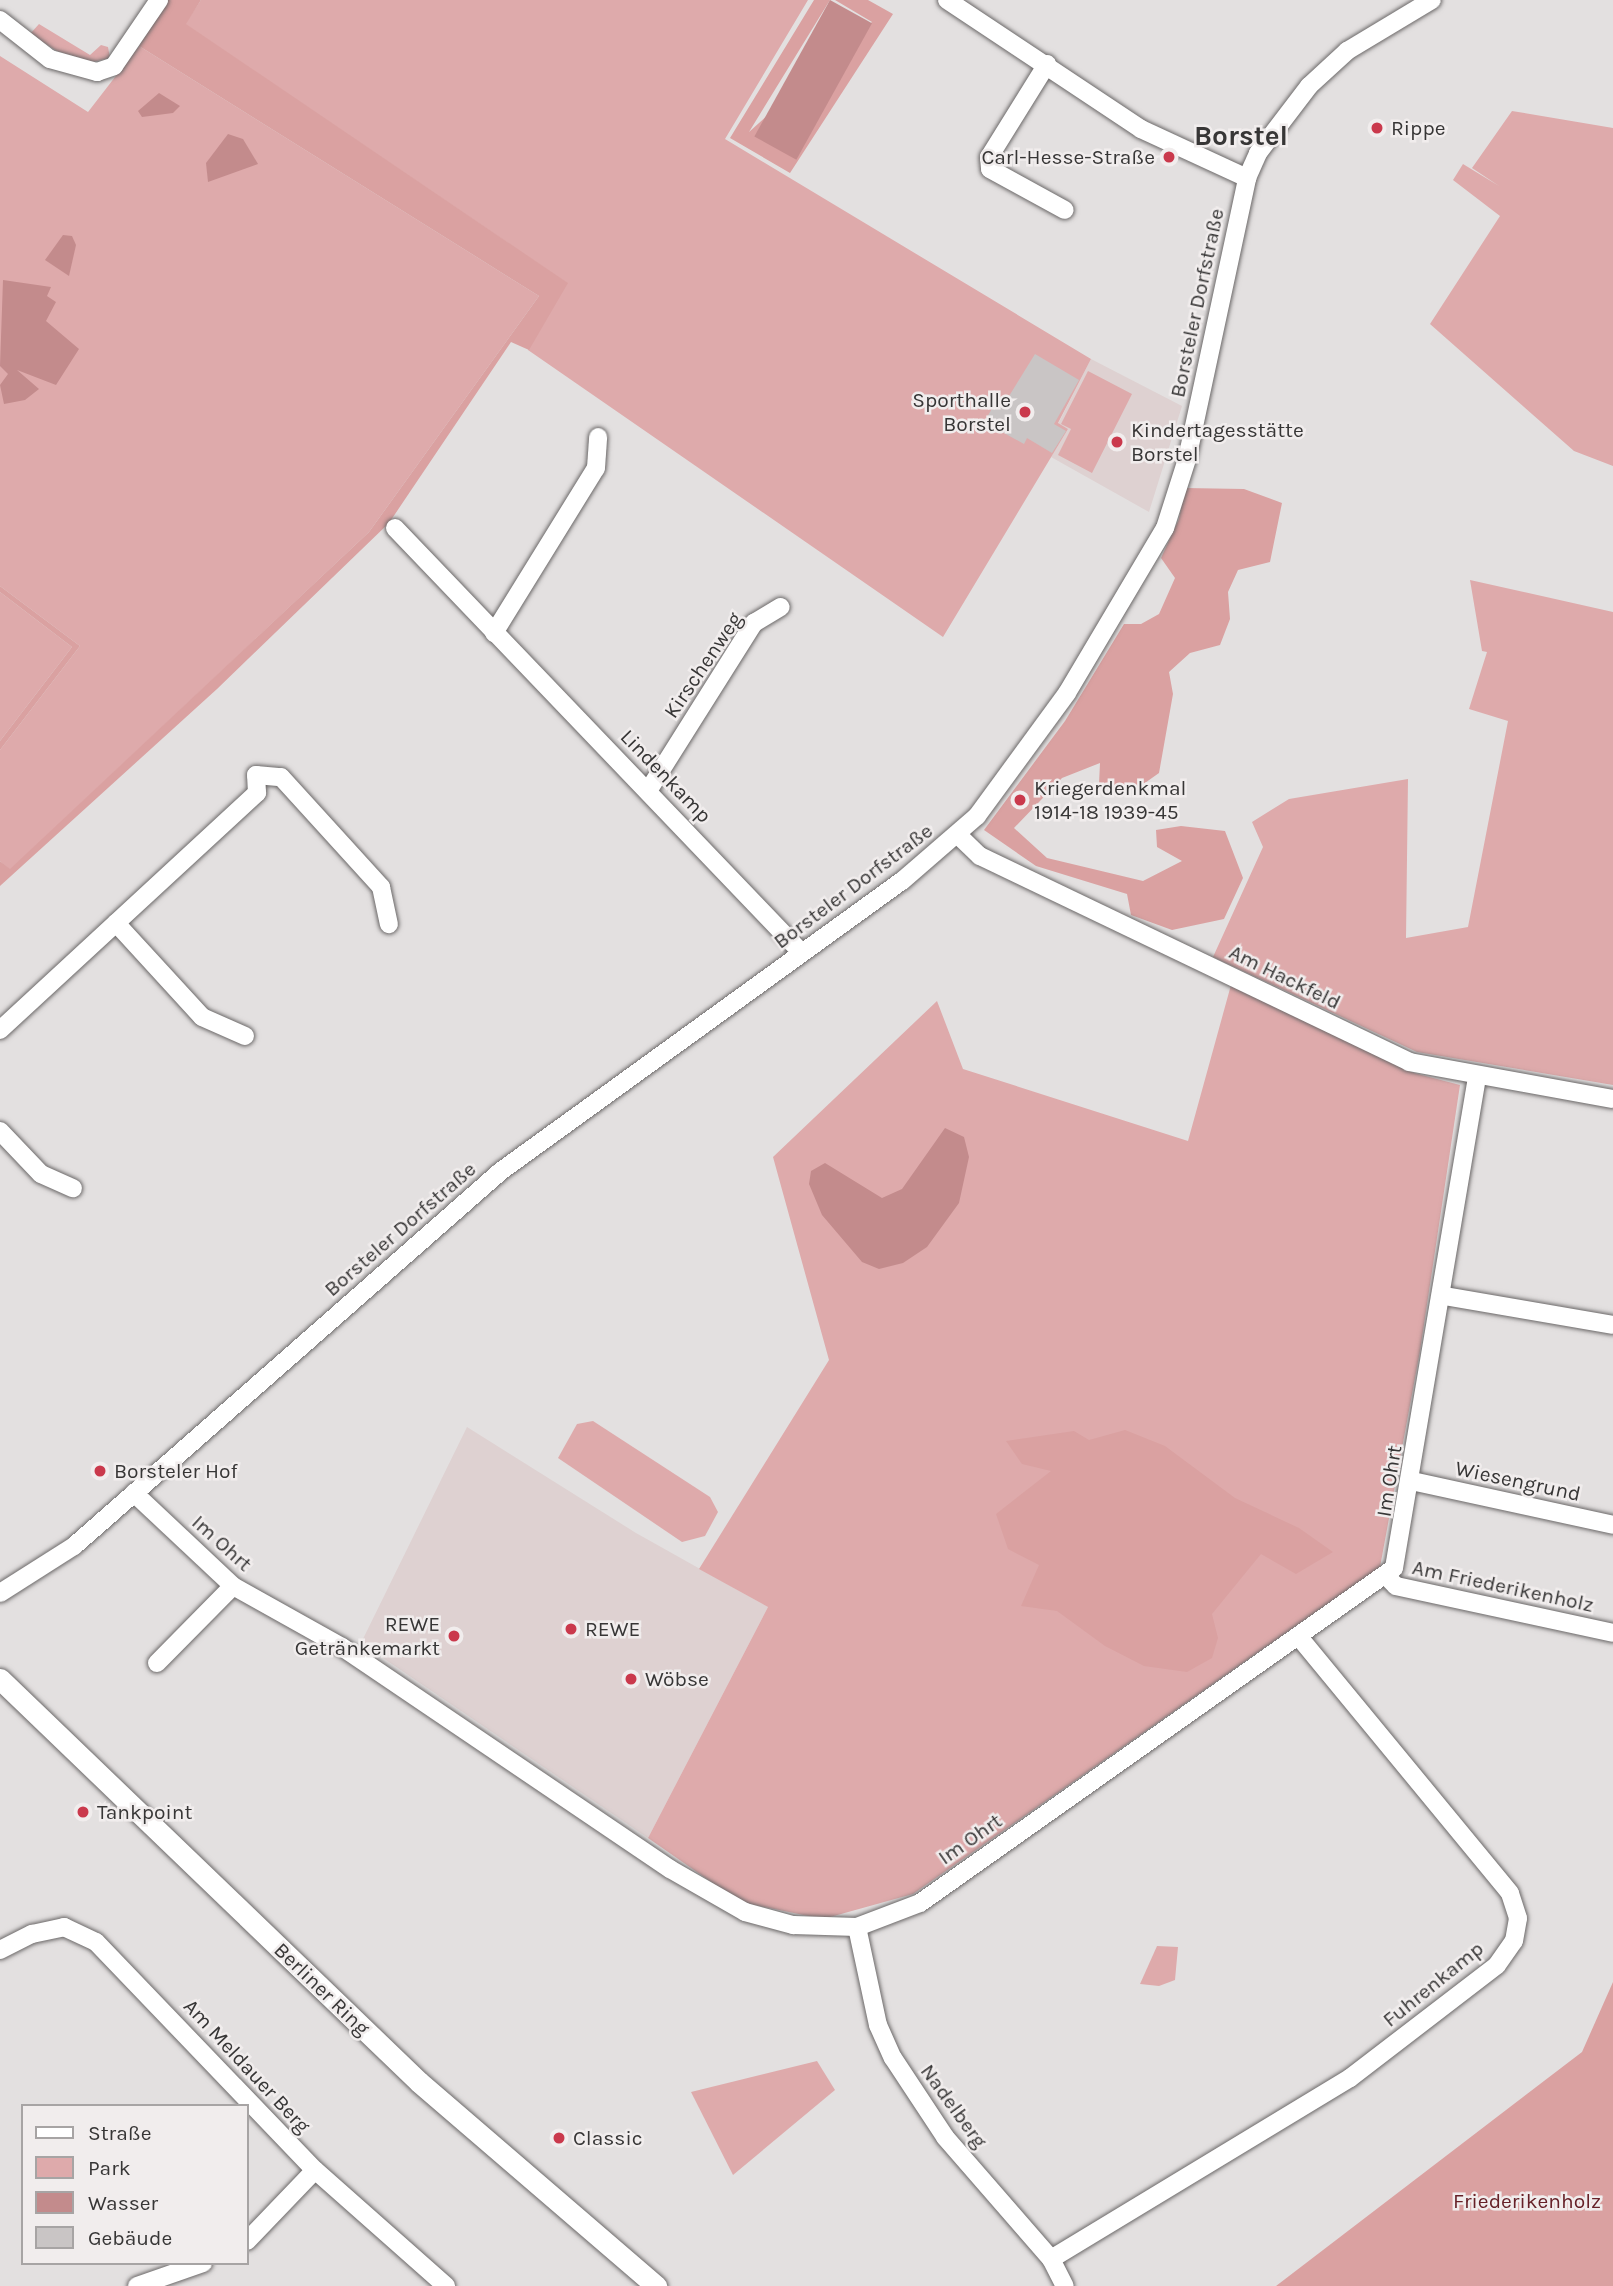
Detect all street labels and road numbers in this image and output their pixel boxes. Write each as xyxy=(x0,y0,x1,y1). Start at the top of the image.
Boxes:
street label: Borsteler Dorfstraße xyxy=(1165,206,1229,400)
street label: Kirschenweg xyxy=(658,607,748,723)
street label: Lindenkamp xyxy=(615,724,717,828)
street label: Borsteler Dorfstraße xyxy=(769,818,937,954)
street label: Am Hackfeld xyxy=(1225,939,1345,1015)
street label: Borsteler Dorfstraße xyxy=(319,1156,481,1302)
street label: Im Ohrt xyxy=(1371,1443,1407,1519)
street label: Wiesengrund xyxy=(1453,1455,1583,1507)
street label: Im Ohrt xyxy=(187,1509,257,1577)
street label: Am Friederikenholz xyxy=(1410,1554,1596,1618)
street label: Im Ohrt xyxy=(933,1808,1007,1870)
street label: Fuhrenkamp xyxy=(1378,1936,1488,2032)
street label: Berliner Ring xyxy=(269,1937,375,2041)
street label: Am Meldauer Berg xyxy=(178,1994,316,2138)
street label: Nadelberg xyxy=(915,2059,993,2153)

